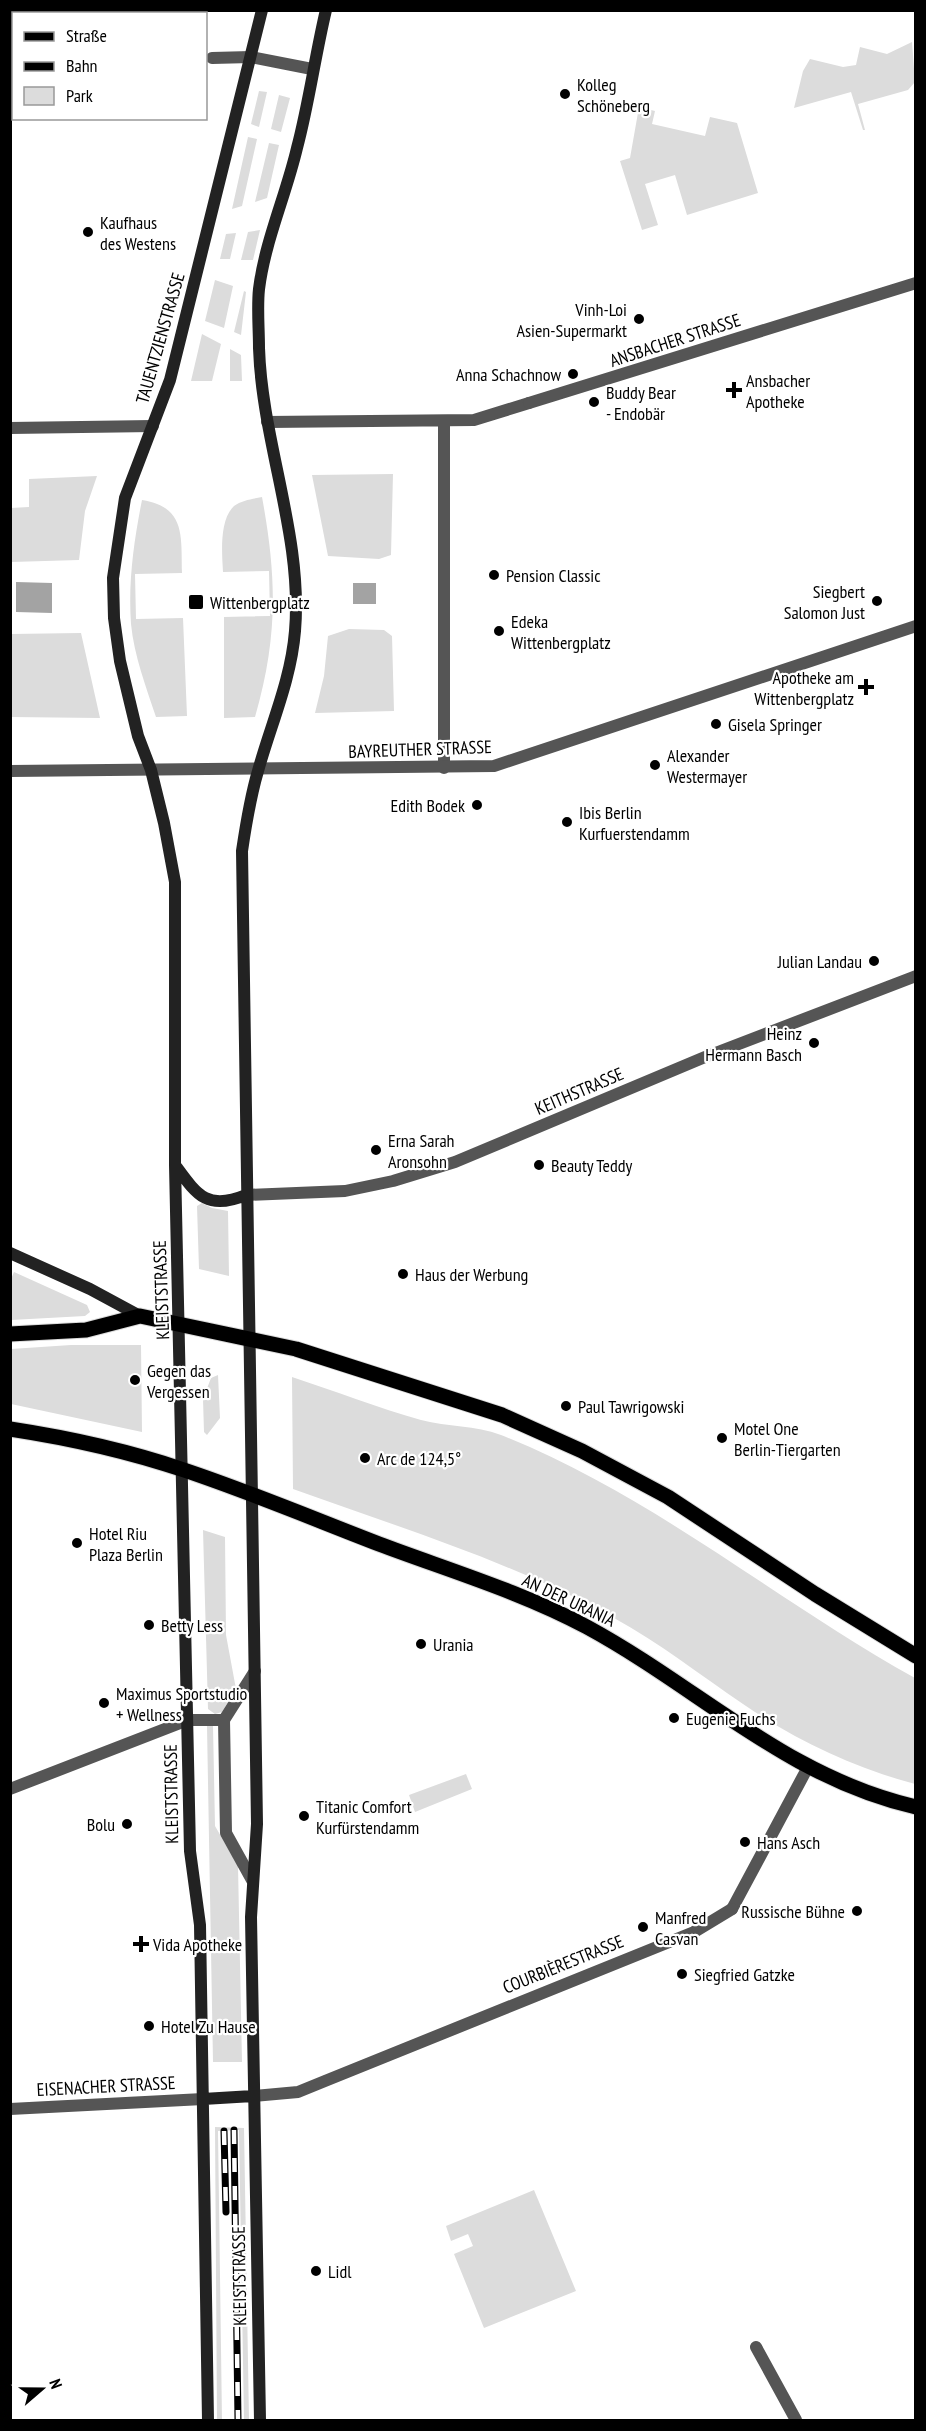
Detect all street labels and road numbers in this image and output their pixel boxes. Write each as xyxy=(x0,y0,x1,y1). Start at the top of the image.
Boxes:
street label: TAUENTZIENSTRASSE xyxy=(130,270,190,406)
street label: ANSBACHER STRASSE xyxy=(607,308,743,372)
street label: BAYREUTHER STRASSE xyxy=(348,735,492,763)
street label: KEITHSTRASSE xyxy=(531,1062,627,1120)
street label: KLEISTSTRASSE xyxy=(148,1240,174,1340)
street label: AN DER URANIA xyxy=(519,1568,620,1632)
street label: KLEISTSTRASSE xyxy=(159,1744,183,1844)
street label: COURBIÈRESTRASSE xyxy=(499,1929,627,1999)
street label: EISENACHER STRASSE xyxy=(36,2071,176,2101)
street label: KLEISTSTRASSE xyxy=(227,2226,251,2326)

